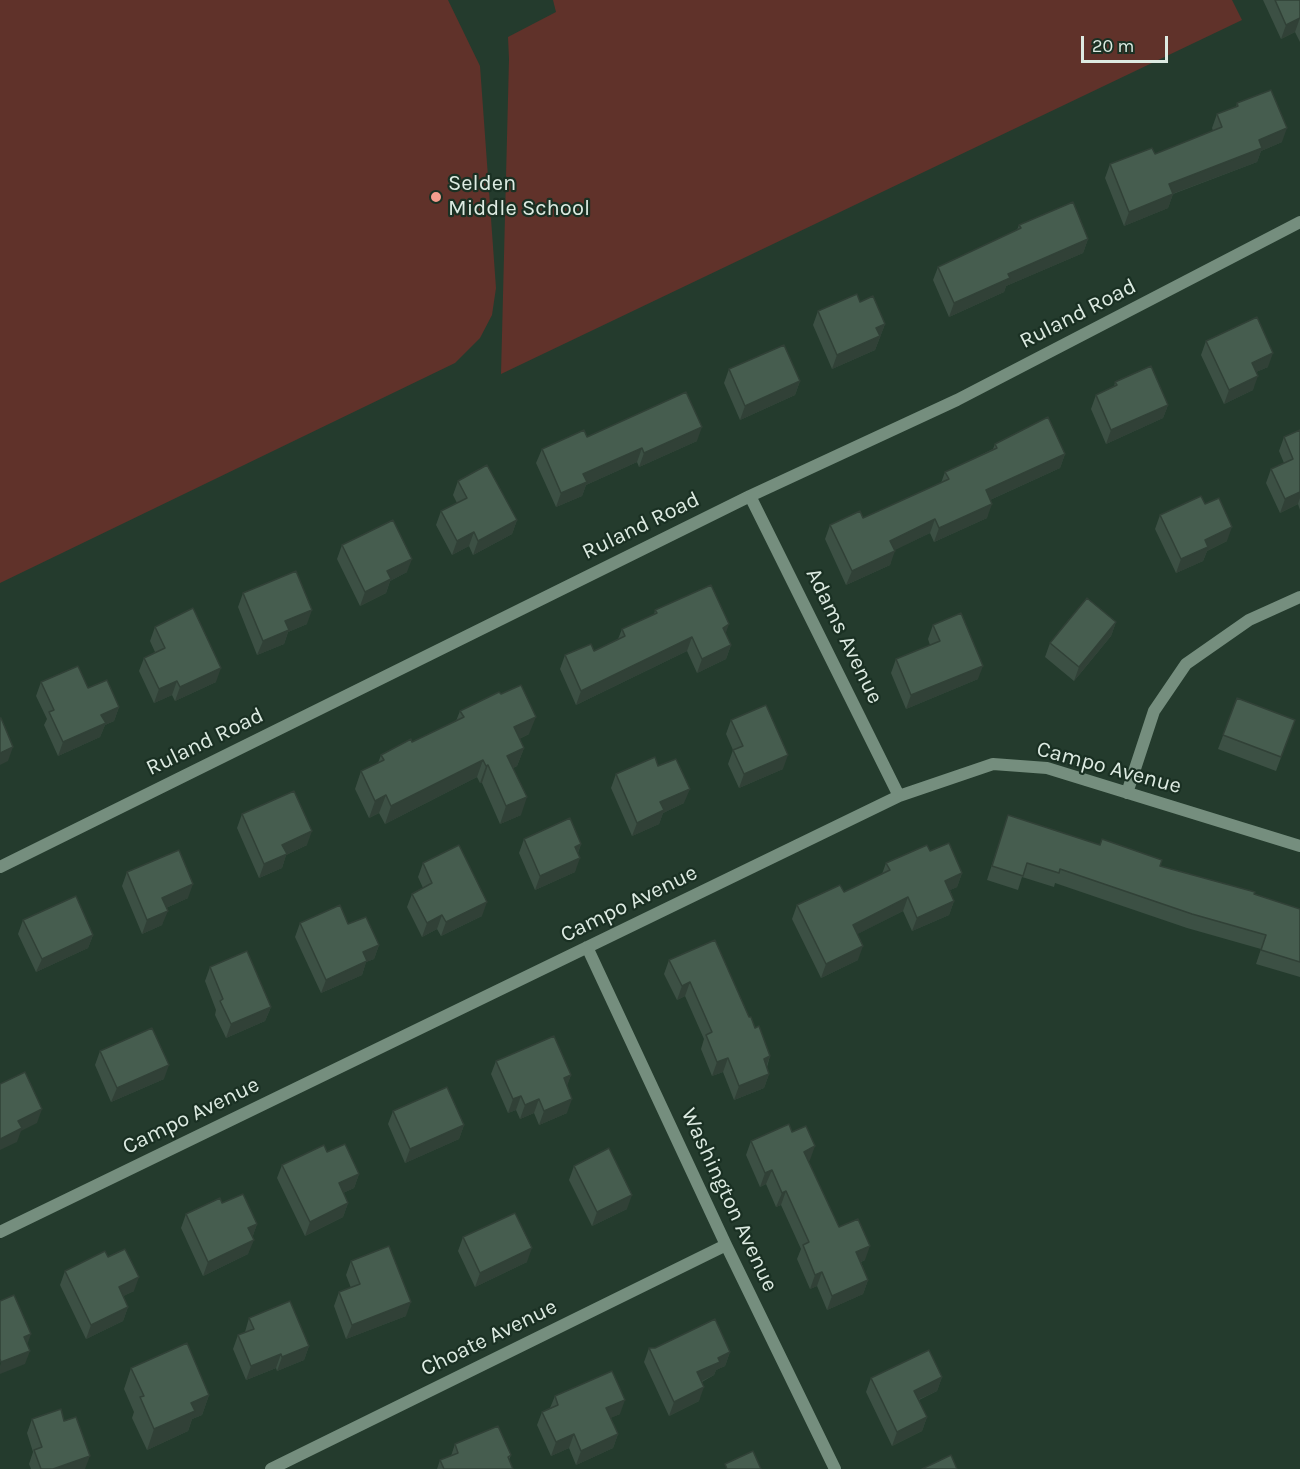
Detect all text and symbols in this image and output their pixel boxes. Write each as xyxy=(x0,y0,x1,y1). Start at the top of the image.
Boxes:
scale bar xyxy=(1084,24,1171,62)
text: 20 m xyxy=(1092,35,1134,57)
place label: Selden Middle School xyxy=(448,171,590,222)
marker: Selden Middle School xyxy=(429,190,443,204)
street label: Ruland Road xyxy=(1015,273,1141,355)
street label: Ruland Road xyxy=(578,486,704,566)
street label: Adams Avenue xyxy=(800,564,888,708)
street label: Ruland Road xyxy=(142,702,268,782)
street label: Campo Avenue xyxy=(1034,736,1184,800)
street label: Campo Avenue xyxy=(556,860,702,948)
street label: Campo Avenue xyxy=(118,1072,264,1160)
street label: Washington Avenue xyxy=(675,1104,783,1296)
street label: Choate Avenue xyxy=(417,1294,561,1382)

